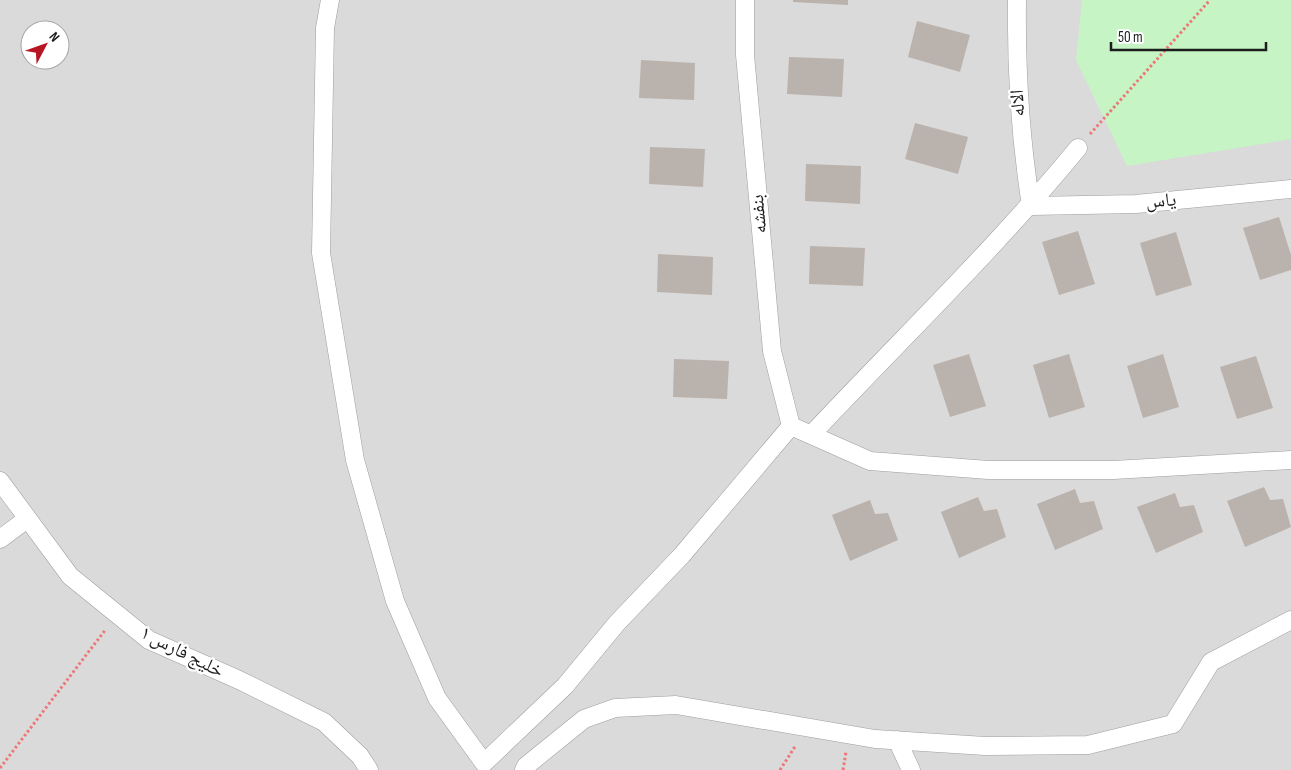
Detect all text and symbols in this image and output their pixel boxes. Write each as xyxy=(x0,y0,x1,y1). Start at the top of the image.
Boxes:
north arrow xyxy=(20,20,70,70)
scale bar xyxy=(1111,20,1266,52)
text: N xyxy=(46,28,63,45)
text: 50 m xyxy=(1118,28,1143,47)
street label: الاله xyxy=(1006,89,1030,117)
street label: یاس xyxy=(1145,188,1177,214)
street label: بنفشه xyxy=(746,193,772,235)
street label: خلیج فارس ۱ xyxy=(137,621,227,683)

